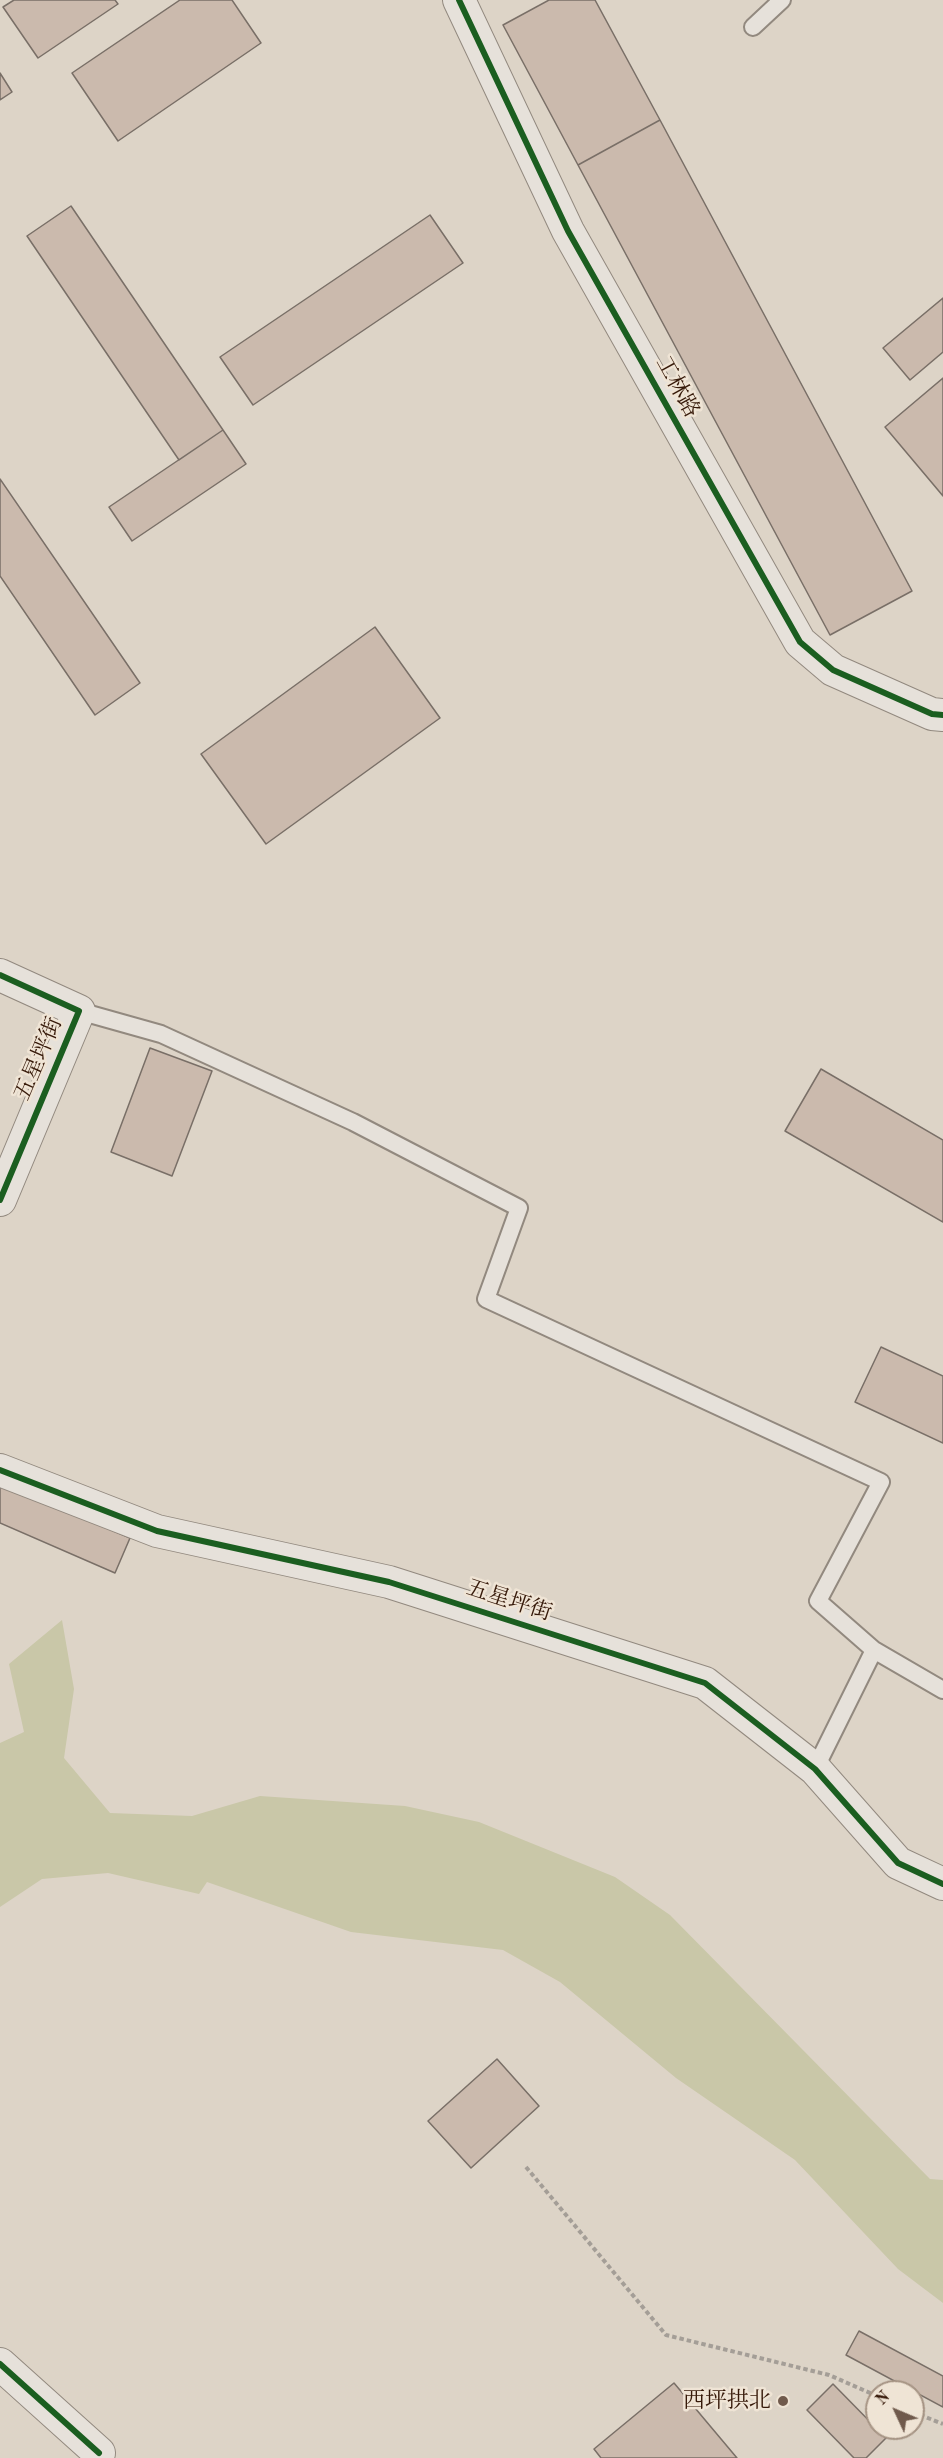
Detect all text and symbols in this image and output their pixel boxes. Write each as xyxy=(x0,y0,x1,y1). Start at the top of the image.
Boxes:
street label: 工林路 xyxy=(649,352,705,422)
street label: 五星坪街 xyxy=(10,1013,68,1105)
street label: 五星坪街 xyxy=(463,1575,555,1627)
north arrow xyxy=(865,2380,925,2440)
place label: 西坪拱北 xyxy=(683,2388,771,2414)
text: N xyxy=(873,2389,893,2409)
marker: 西坪拱北 xyxy=(776,2394,790,2408)

